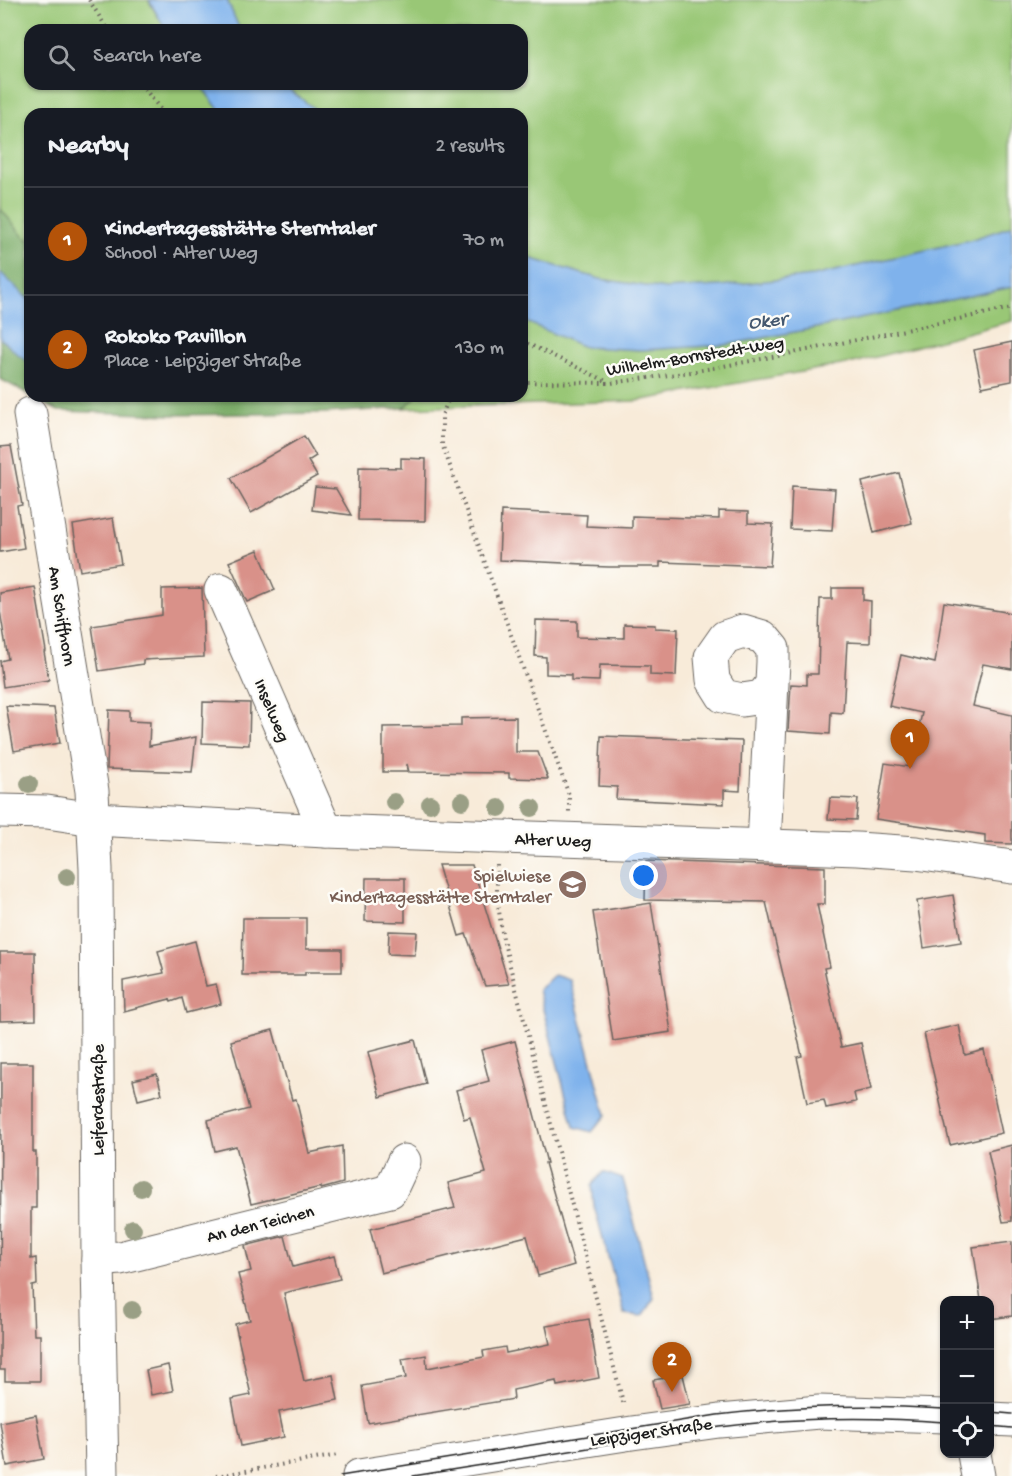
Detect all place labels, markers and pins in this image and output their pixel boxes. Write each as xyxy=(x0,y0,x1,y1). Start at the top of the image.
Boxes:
pin: 1 xyxy=(890,720,930,769)
place label: Spielwiese Kindertagesstätte Sterntaler xyxy=(330,867,553,909)
school or university icon: Spielwiese Kindertagesstätte Sterntaler xyxy=(556,869,588,901)
pin: 2 xyxy=(652,1342,692,1392)

